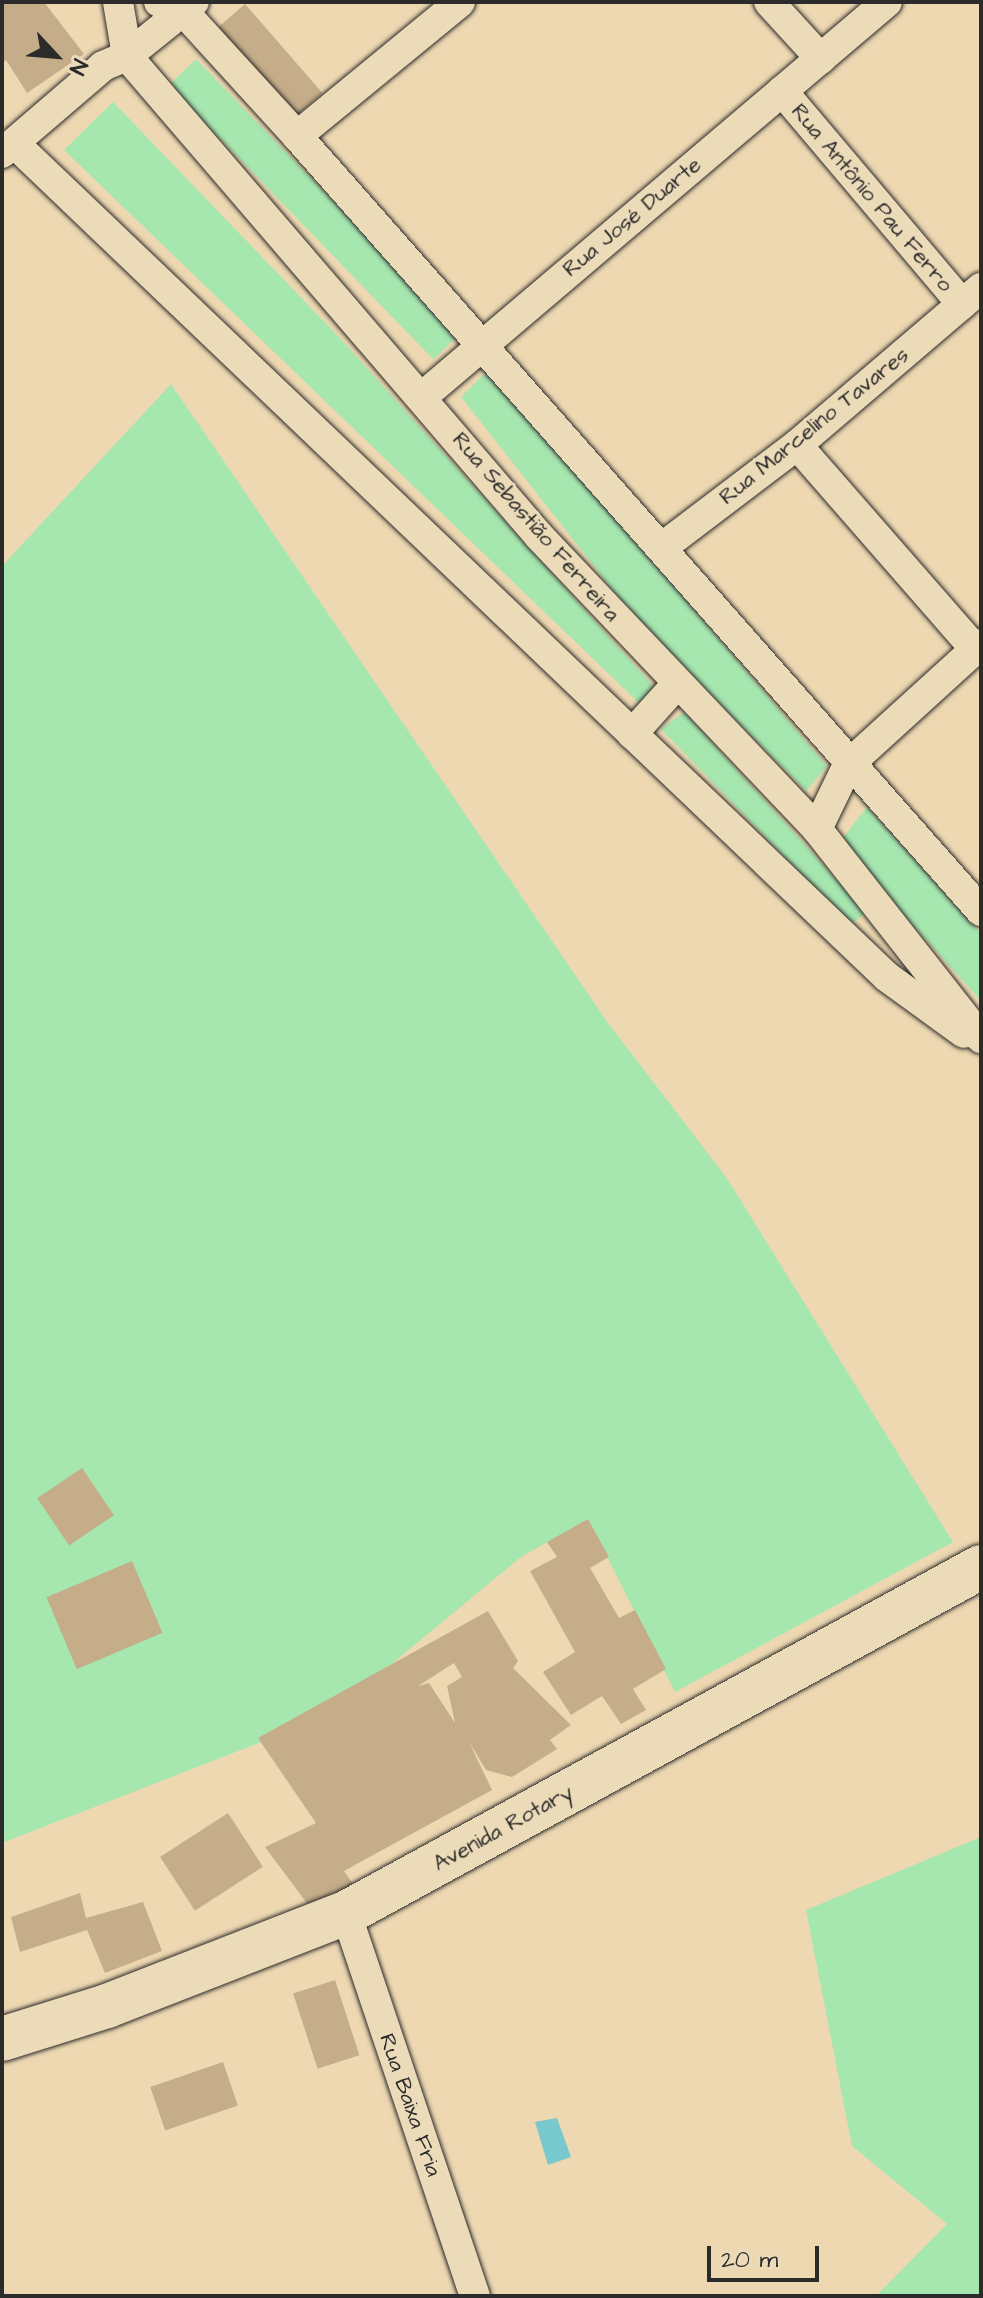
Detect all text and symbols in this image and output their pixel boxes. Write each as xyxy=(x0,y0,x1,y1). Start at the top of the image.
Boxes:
north arrow xyxy=(16,16,96,96)
text: N xyxy=(61,54,95,80)
street label: Rua Antônio Pau Ferro xyxy=(785,98,959,298)
street label: Rua José Duarte xyxy=(558,152,706,282)
street label: Rua Marcelino Tavares xyxy=(714,342,914,510)
street label: Rua Sebastião Ferreira xyxy=(447,427,625,627)
street label: Avenida Rotary xyxy=(429,1779,577,1877)
street label: Rua Baixa Fria xyxy=(373,2030,447,2180)
scale bar xyxy=(711,2230,823,2280)
text: 20 m xyxy=(721,2243,778,2277)

